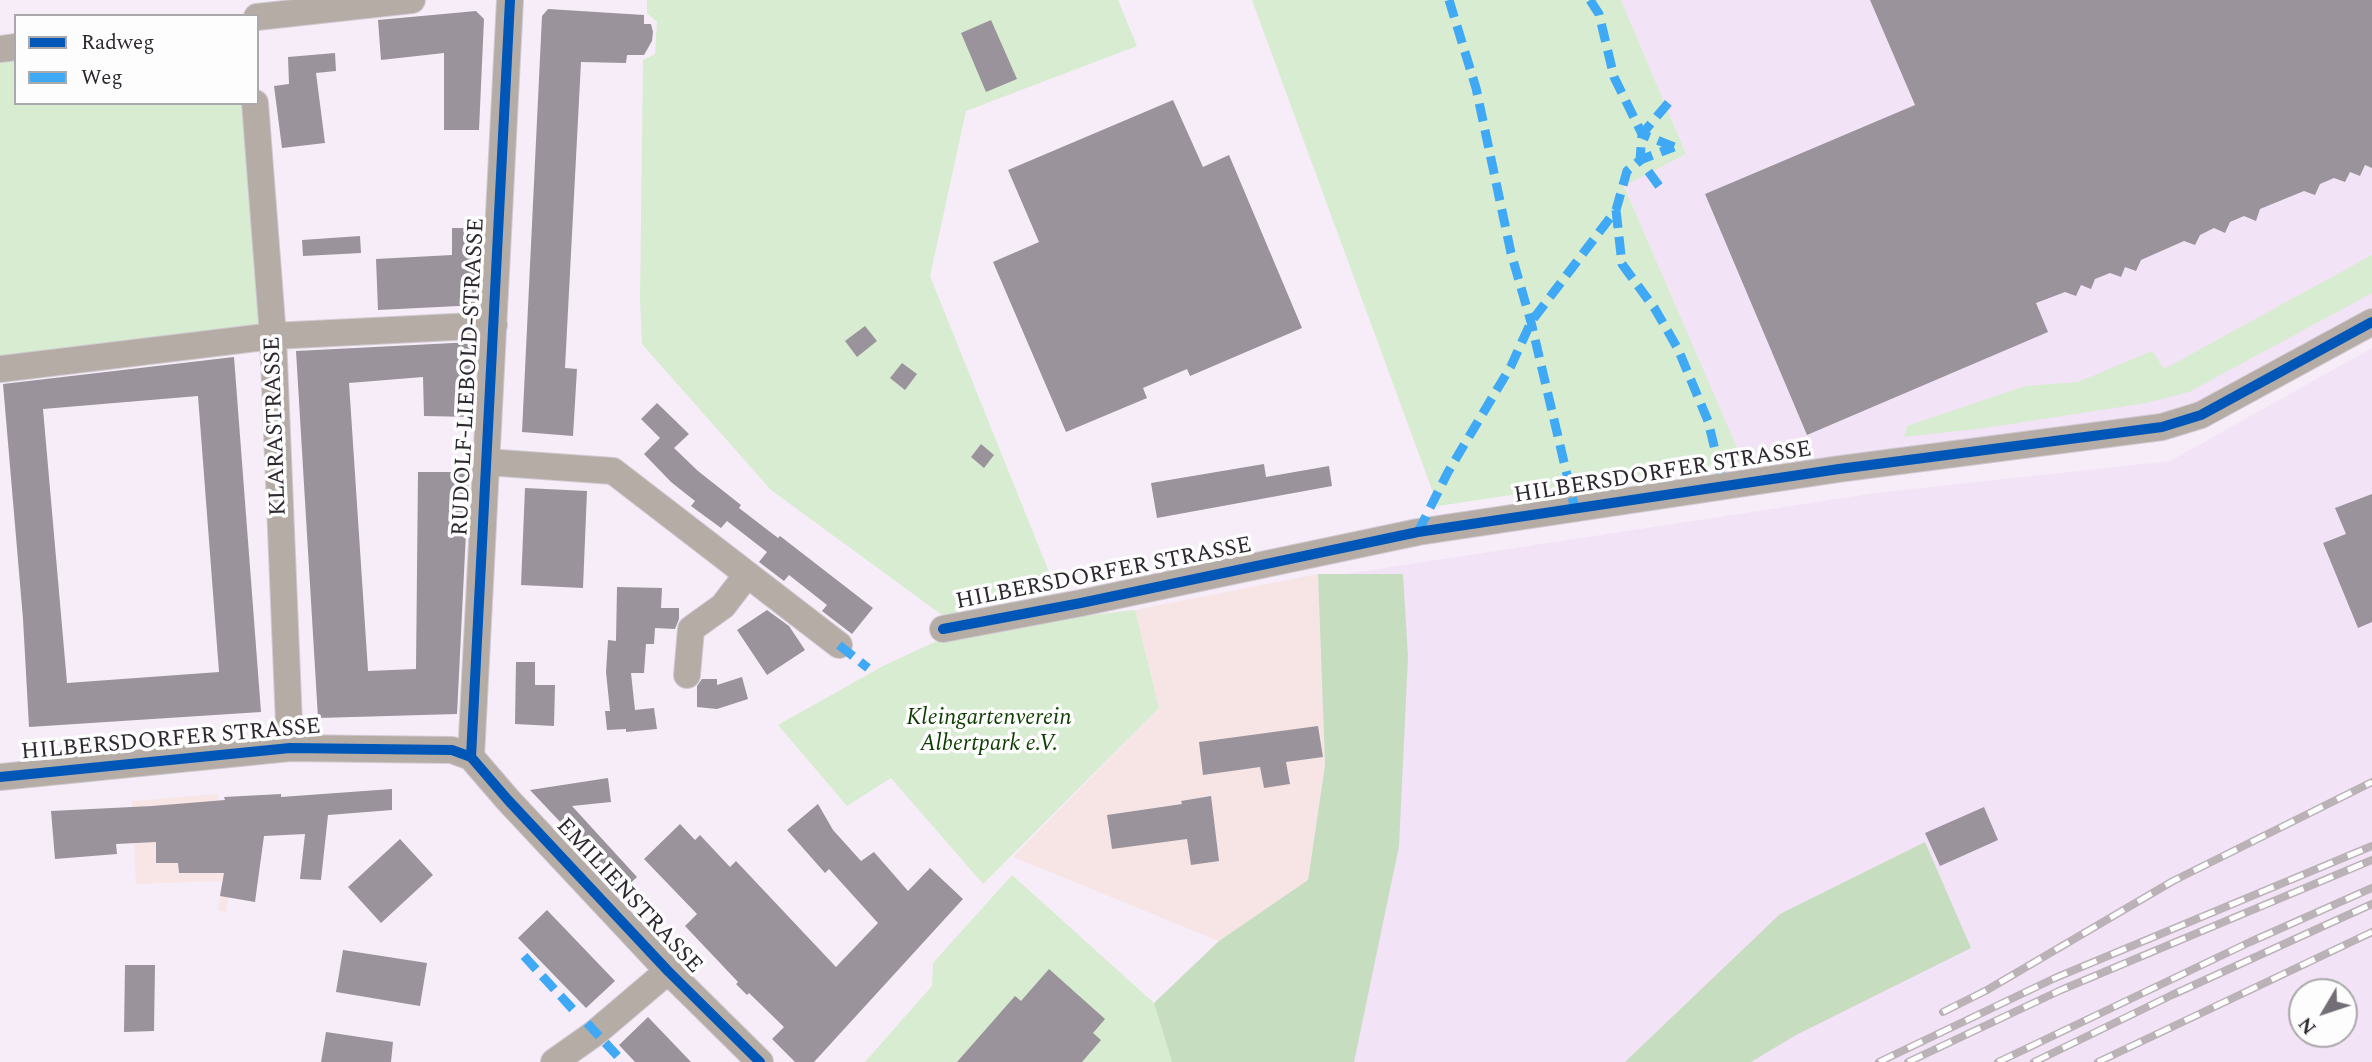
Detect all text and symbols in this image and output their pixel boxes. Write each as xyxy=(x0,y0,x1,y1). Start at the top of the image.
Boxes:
legend xyxy=(14,14,259,105)
text: Radweg xyxy=(81,27,155,59)
text: Weg xyxy=(81,62,123,94)
street label: RUDOLF-LIEBOLD-STRASSE xyxy=(448,217,492,537)
street label: KLARASTRASSE xyxy=(260,336,294,516)
street label: HILBERSDORFER STRASSE xyxy=(1512,437,1814,511)
street label: HILBERSDORFER STRASSE xyxy=(954,533,1254,617)
park label: Kleingartenverein Albertpark e.V. xyxy=(906,705,1072,759)
street label: HILBERSDORFER STRASSE xyxy=(20,714,322,768)
street label: EMILIENSTRASSE xyxy=(549,814,707,980)
north arrow xyxy=(2288,978,2358,1048)
text: N xyxy=(2292,1010,2324,1040)

